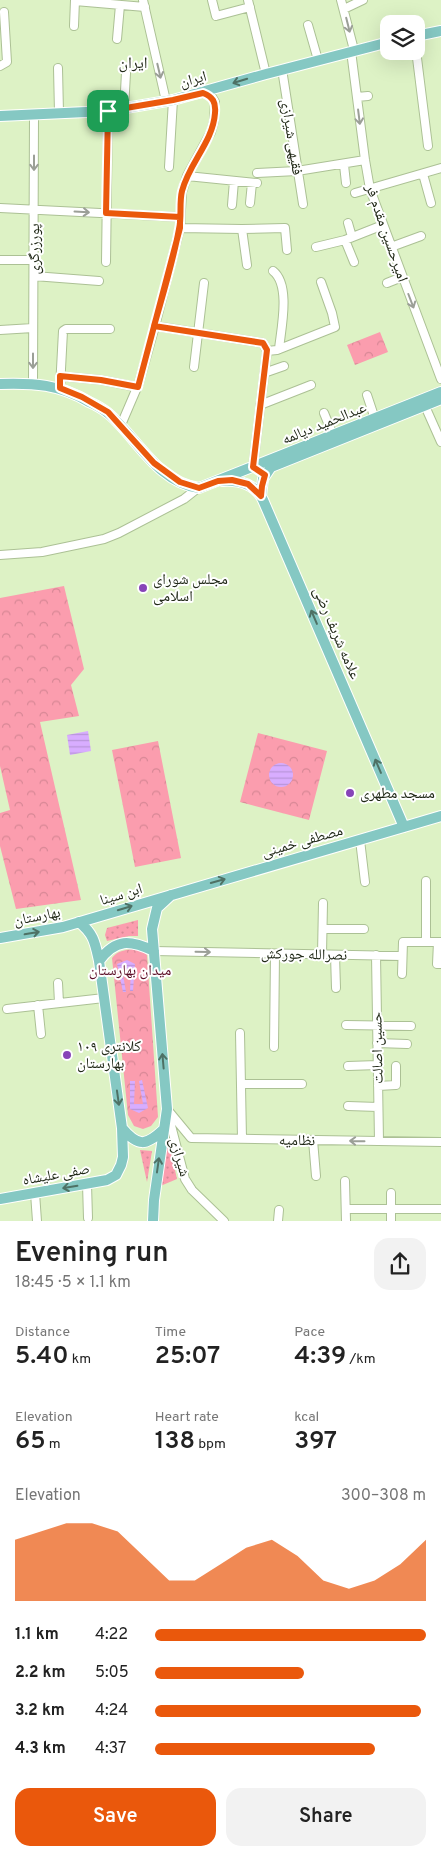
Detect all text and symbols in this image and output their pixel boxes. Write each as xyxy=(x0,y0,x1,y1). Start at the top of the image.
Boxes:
map controls xyxy=(380,15,425,60)
button: layers xyxy=(380,15,425,60)
one-way arrow xyxy=(344,17,353,33)
district label: ایران xyxy=(119,54,147,74)
one-way arrow xyxy=(155,63,164,79)
street label: ایران xyxy=(178,68,209,93)
one-way arrow xyxy=(232,77,248,87)
pin xyxy=(87,90,129,132)
icon: arrive xyxy=(94,97,122,125)
street label: فقیهی شیرازی xyxy=(275,98,306,177)
one-way arrow xyxy=(354,108,364,124)
one-way arrow xyxy=(29,155,39,171)
street label: امیرحسین مقدم فر xyxy=(360,181,411,285)
one-way arrow xyxy=(74,207,90,216)
street label: پورزرگری xyxy=(26,223,45,275)
one-way arrow xyxy=(407,293,416,308)
one-way arrow xyxy=(28,352,38,369)
street label: عبدالحمید دیالمه xyxy=(280,399,370,450)
place label: مجلس شورای اسلامی xyxy=(153,571,228,607)
marker: مجلس شورای اسلامی xyxy=(137,582,149,594)
street label: علامه شریف رضی xyxy=(308,584,364,683)
one-way arrow xyxy=(308,610,318,625)
one-way arrow xyxy=(373,759,383,774)
place label: مسجد مطهری xyxy=(360,785,435,804)
marker: مسجد مطهری xyxy=(344,787,356,799)
street label: مصطفی خمینی xyxy=(260,822,345,863)
one-way arrow xyxy=(210,876,226,885)
street label: ابن سینا xyxy=(98,880,145,911)
one-way arrow xyxy=(117,903,133,913)
street label: بهارستان xyxy=(12,904,62,931)
one-way arrow xyxy=(23,928,39,937)
street label: نصرالله جورکش xyxy=(261,945,347,966)
one-way arrow xyxy=(194,947,211,957)
park label: میدان بهارستان xyxy=(89,962,171,981)
street label: حسین اصالت xyxy=(368,1011,389,1084)
place label: کلانتری ۱۰۹ بهارستان xyxy=(77,1038,141,1074)
marker: کلانتری ۱۰۹ بهارستان xyxy=(61,1049,73,1061)
one-way arrow xyxy=(158,1053,167,1069)
one-way arrow xyxy=(113,1090,123,1106)
street label: نظامیه xyxy=(279,1132,315,1151)
street label: شیرازی xyxy=(164,1136,193,1179)
one-way arrow xyxy=(350,1136,366,1145)
one-way arrow xyxy=(154,1157,164,1173)
street label: صفی علیشاه xyxy=(21,1160,91,1191)
one-way arrow xyxy=(62,1183,78,1193)
text: Evening run xyxy=(15,1236,169,1272)
button: share xyxy=(374,1238,426,1290)
text: 18:45 · 5 × 1.1 km xyxy=(15,1273,131,1293)
text: Distance xyxy=(15,1324,70,1341)
text: Time xyxy=(155,1324,186,1341)
text: Pace xyxy=(294,1324,325,1341)
text: 5.40 xyxy=(15,1341,68,1373)
text: 25:07 xyxy=(155,1341,220,1373)
text: 4:39 xyxy=(294,1341,346,1373)
text: km xyxy=(68,1351,91,1368)
text: /km xyxy=(346,1351,376,1368)
text: Elevation xyxy=(15,1409,73,1426)
text: Heart rate xyxy=(155,1409,219,1426)
text: kcal xyxy=(294,1409,319,1426)
text: 65 xyxy=(15,1426,46,1458)
text: 138 xyxy=(155,1426,195,1458)
text: 397 xyxy=(294,1426,337,1458)
text: m xyxy=(46,1436,61,1453)
text: bpm xyxy=(195,1436,226,1453)
text: Elevation xyxy=(15,1486,81,1506)
text: 300–308 m xyxy=(341,1486,426,1506)
text: 1.1 km xyxy=(15,1625,59,1645)
text: 4:22 xyxy=(95,1625,128,1645)
text: 2.2 km xyxy=(15,1663,65,1683)
text: 5:05 xyxy=(95,1663,129,1683)
text: 3.2 km xyxy=(15,1701,65,1721)
text: 4:24 xyxy=(95,1701,128,1721)
text: 4.3 km xyxy=(15,1739,66,1759)
text: 4:37 xyxy=(95,1739,126,1759)
button: Save xyxy=(15,1788,216,1846)
button: Share xyxy=(226,1788,426,1846)

